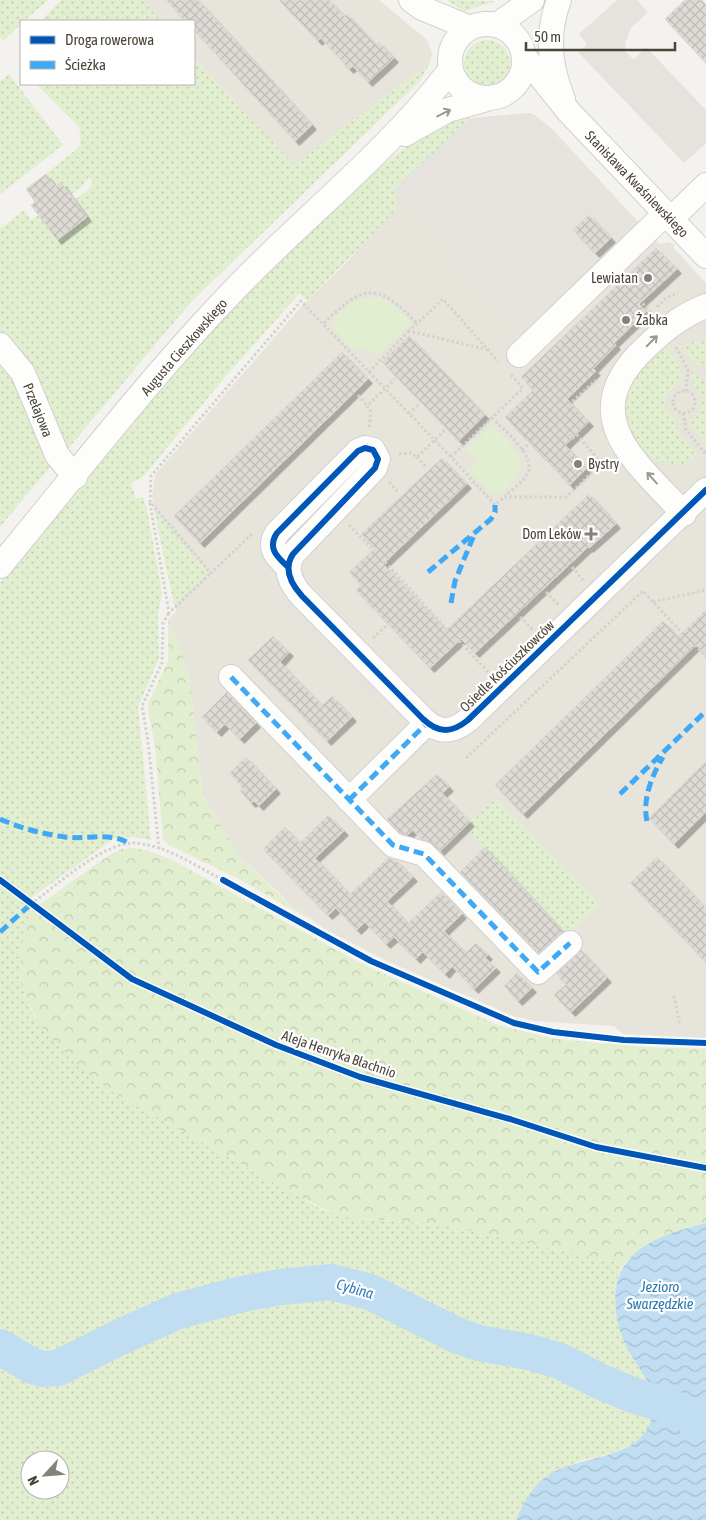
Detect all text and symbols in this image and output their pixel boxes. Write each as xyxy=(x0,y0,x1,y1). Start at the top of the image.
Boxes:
legend xyxy=(20,20,195,85)
scale bar xyxy=(526,20,675,52)
text: 50 m xyxy=(534,28,561,45)
text: Droga rowerowa xyxy=(65,31,154,48)
text: Ścieżka xyxy=(65,56,106,73)
one-way arrow xyxy=(436,108,451,118)
street label: Stanisława Kwaśniewskiego xyxy=(582,128,692,240)
place label: Lewiatan xyxy=(591,270,638,286)
marker: Lewiatan xyxy=(642,272,654,284)
street label: Augusta Cieszkowskiego xyxy=(138,295,230,399)
place label: Żabka xyxy=(636,312,668,328)
marker: Żabka xyxy=(620,314,632,326)
one-way arrow xyxy=(646,335,658,348)
street label: Przełajowa xyxy=(20,381,56,439)
place label: Bystry xyxy=(588,456,620,472)
marker: Bystry xyxy=(572,458,584,470)
one-way arrow xyxy=(646,471,657,484)
place label: Dom Leków xyxy=(522,526,582,542)
marker: Dom Leków xyxy=(585,528,597,540)
street label: Osiedle Kościuszkowców xyxy=(457,616,558,715)
street label: Aleja Henryka Błachnio xyxy=(280,1027,398,1081)
water label: Cybina xyxy=(335,1275,376,1302)
water label: Jezioro Swarzędzkie xyxy=(625,1278,694,1312)
north arrow xyxy=(20,1450,70,1500)
text: N xyxy=(24,1473,42,1488)

